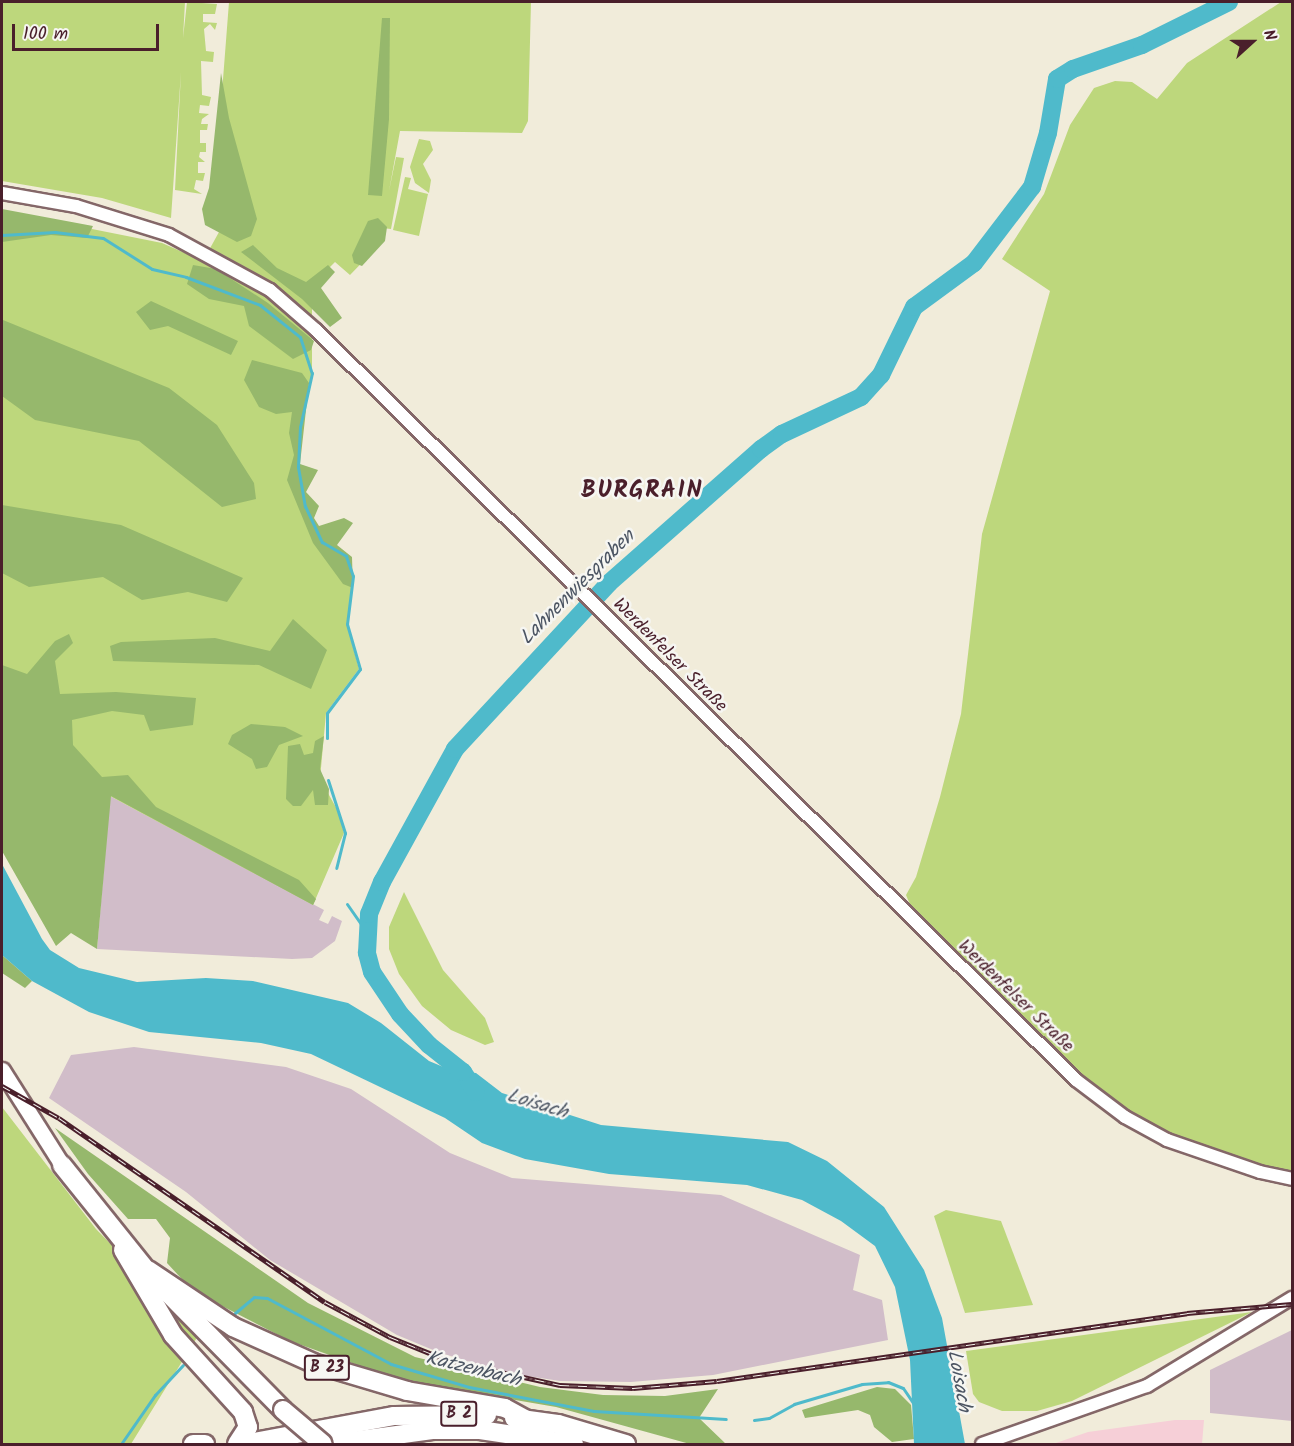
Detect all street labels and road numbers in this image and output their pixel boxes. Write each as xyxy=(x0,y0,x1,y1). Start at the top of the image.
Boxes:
street label: Werdenfelser Straße xyxy=(607,594,731,718)
street label: Werdenfelser Straße xyxy=(953,936,1077,1058)
road number: B 23 xyxy=(303,1355,351,1381)
road number: B 2 xyxy=(440,1401,478,1427)

